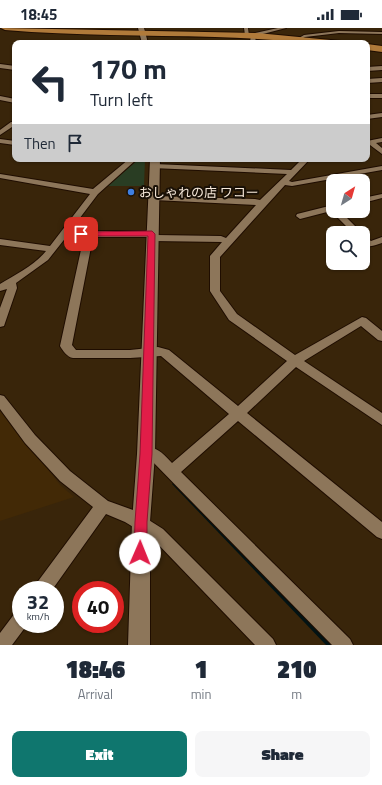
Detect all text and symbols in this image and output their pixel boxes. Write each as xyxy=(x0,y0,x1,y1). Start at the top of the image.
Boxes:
text: 18:45 xyxy=(20,3,57,26)
text: 170 m xyxy=(90,47,167,90)
icon: left xyxy=(24,56,76,108)
text: Turn left xyxy=(90,86,153,113)
text: Then xyxy=(24,132,56,155)
icon: arrive xyxy=(64,132,86,154)
north arrow xyxy=(326,174,370,218)
map controls xyxy=(326,174,370,270)
place label: おしゃれの店 ワコー xyxy=(139,182,259,202)
marker: おしゃれの店 ワコー xyxy=(126,187,136,197)
pin xyxy=(64,217,98,251)
icon: arrive xyxy=(70,223,92,245)
button: search xyxy=(326,226,370,270)
position arrow xyxy=(119,532,161,574)
speed limit sign: 40 xyxy=(72,581,124,633)
text: 32 xyxy=(27,586,49,617)
text: km/h xyxy=(27,609,49,624)
text: 18:46 xyxy=(65,651,125,687)
text: 1 xyxy=(194,651,208,687)
text: 210 xyxy=(277,651,316,687)
text: Arrival xyxy=(78,684,113,704)
text: min xyxy=(191,684,211,704)
text: m xyxy=(291,684,302,704)
button: Exit xyxy=(12,731,187,777)
button: Share xyxy=(195,731,370,777)

